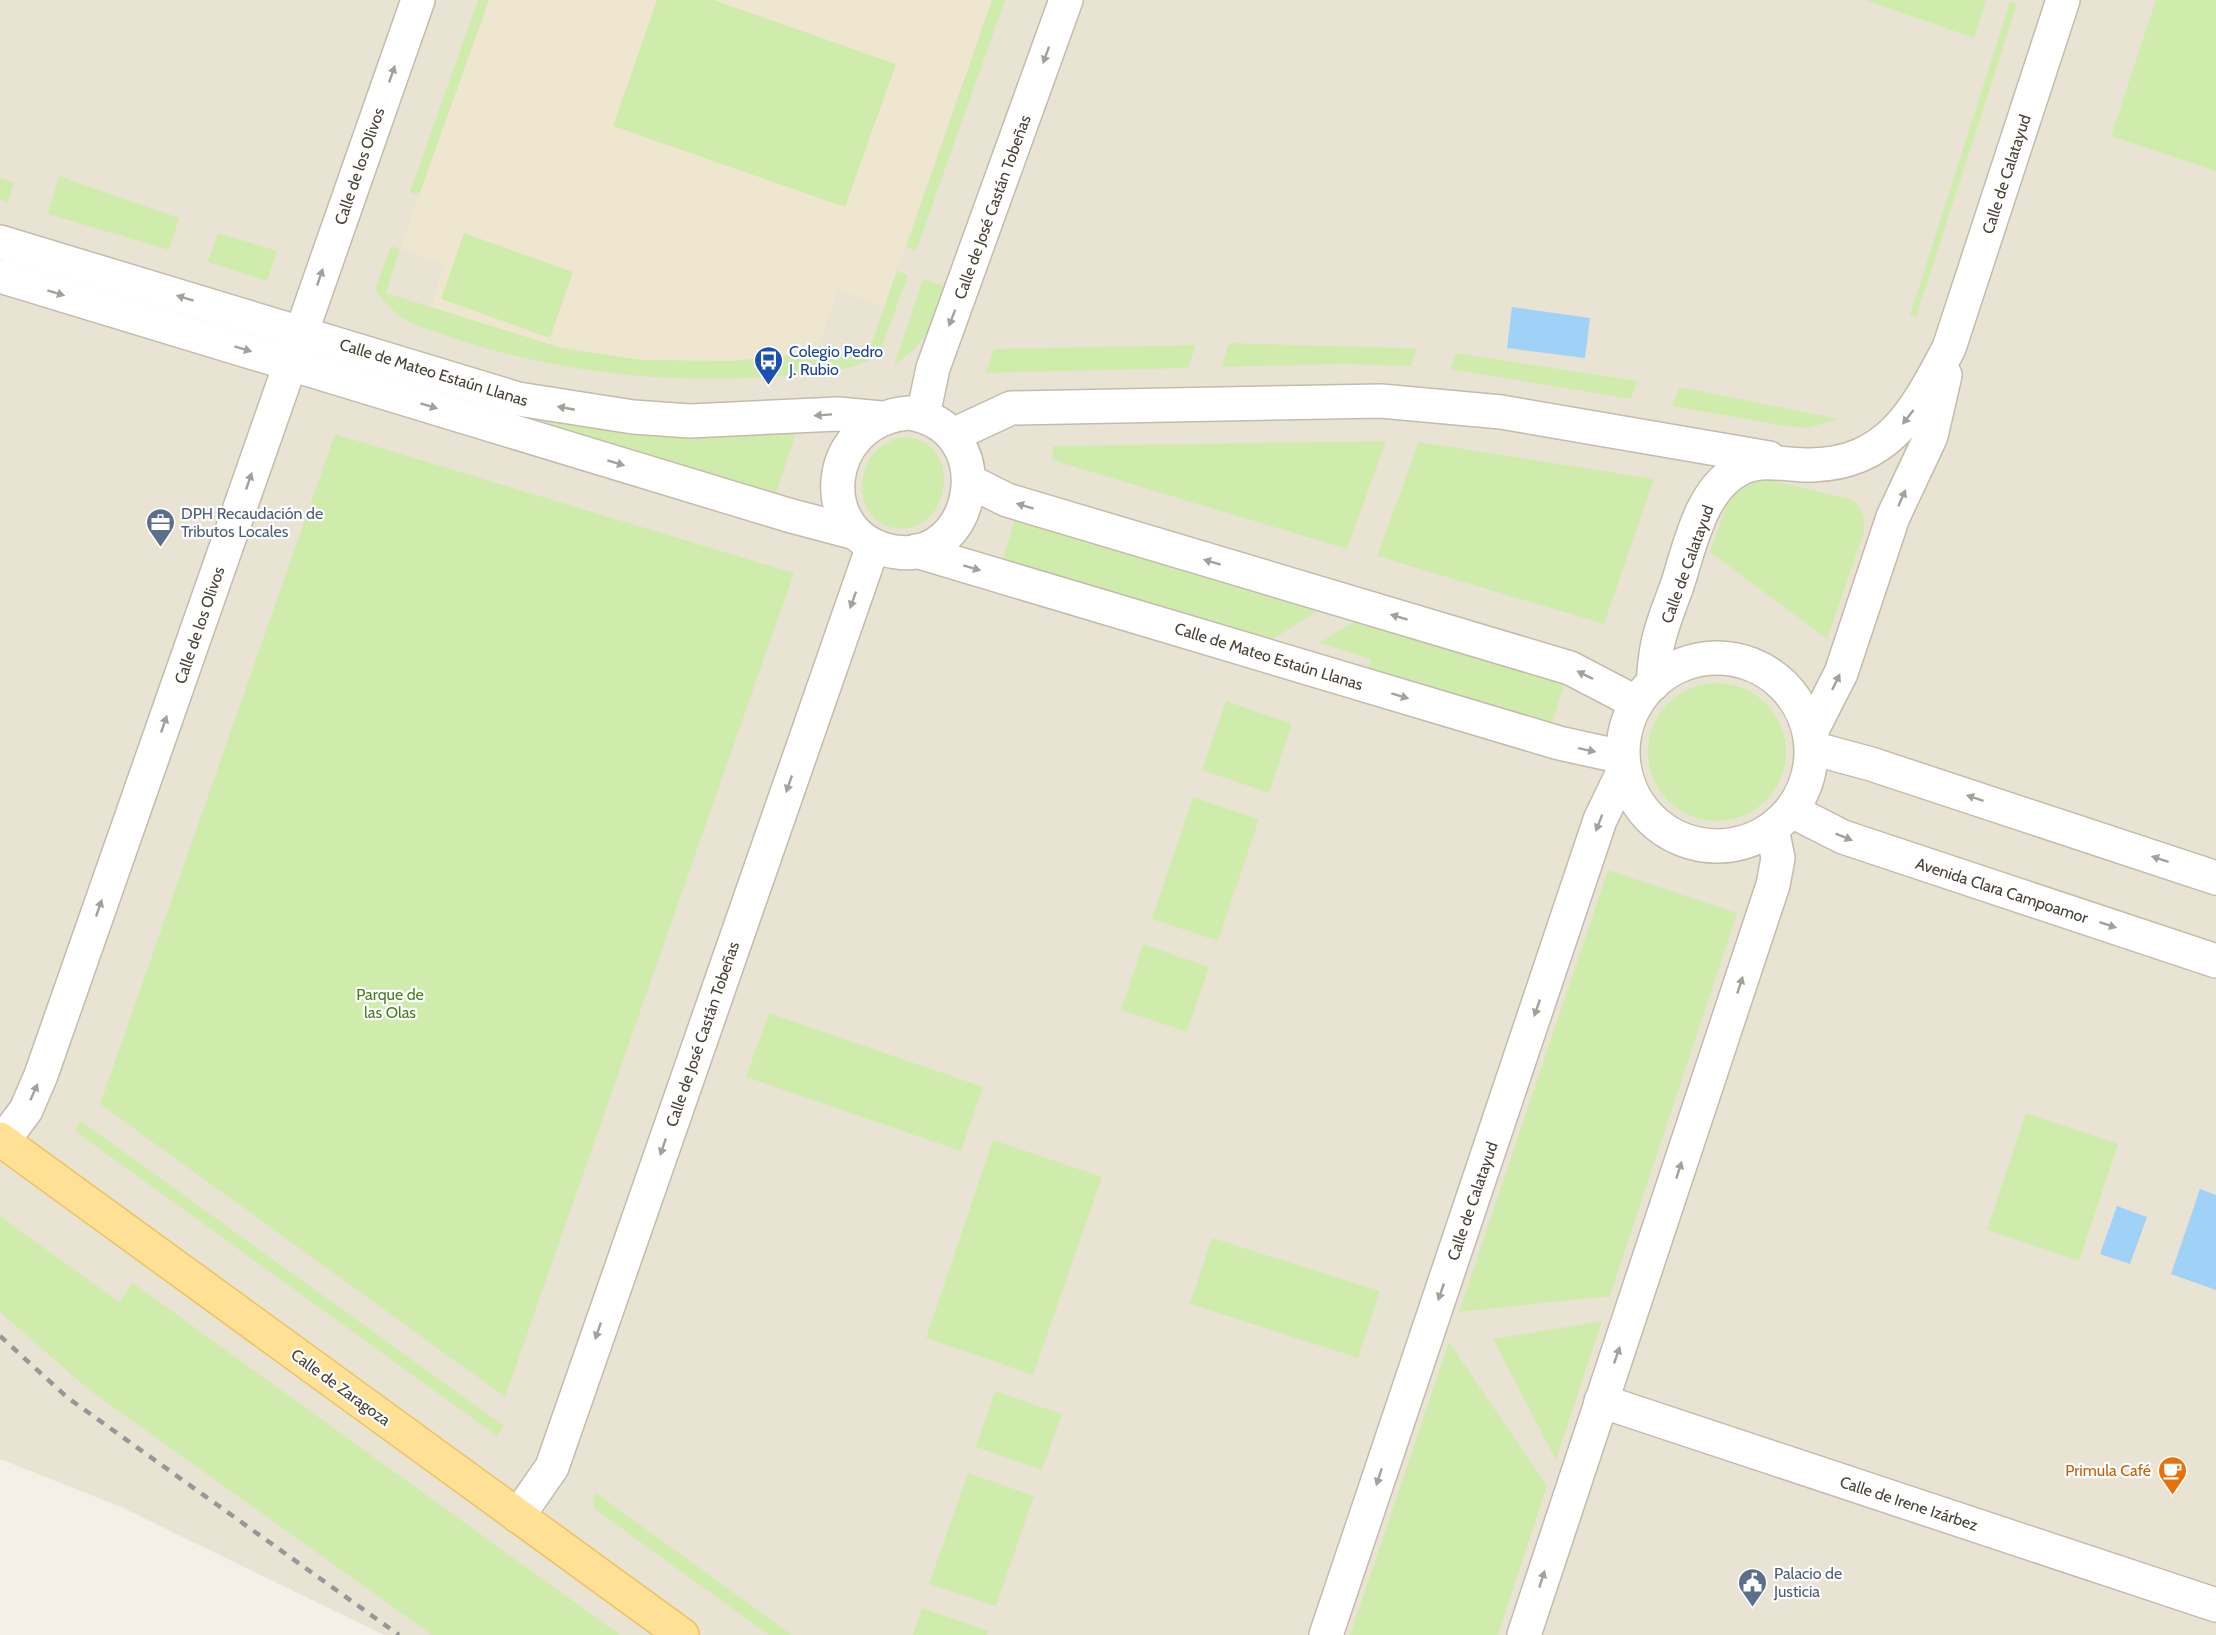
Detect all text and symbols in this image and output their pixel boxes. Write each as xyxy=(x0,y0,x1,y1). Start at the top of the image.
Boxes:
one-way arrow xyxy=(1041,46,1051,64)
one-way arrow xyxy=(387,64,397,82)
street label: Calle de los Olivos xyxy=(331,105,389,227)
street label: Calle de José Castán Tobeñas xyxy=(950,112,1035,302)
street label: Calle de Calatayud xyxy=(1978,112,2035,236)
one-way arrow xyxy=(316,268,326,286)
one-way arrow xyxy=(47,288,65,298)
one-way arrow xyxy=(176,293,194,302)
one-way arrow xyxy=(947,309,957,327)
street label: Calle de Mateo Estaún Llanas xyxy=(337,335,531,410)
place label: Colegio Pedro J. Rubio xyxy=(788,342,883,379)
bus stop icon: Colegio Pedro J. Rubio xyxy=(752,344,784,386)
one-way arrow xyxy=(234,345,252,354)
one-way arrow xyxy=(420,402,438,411)
one-way arrow xyxy=(556,403,575,412)
one-way arrow xyxy=(1902,409,1915,425)
one-way arrow xyxy=(814,411,833,420)
one-way arrow xyxy=(607,459,625,468)
one-way arrow xyxy=(245,472,255,490)
one-way arrow xyxy=(1897,490,1906,507)
one-way arrow xyxy=(1016,501,1034,510)
street label: Calle de Calatayud xyxy=(1657,502,1718,626)
place label: DPH Recaudación de Tributos Locales xyxy=(181,504,323,541)
office icon: DPH Recaudación de Tributos Locales xyxy=(144,506,176,548)
one-way arrow xyxy=(1203,557,1221,566)
street label: Calle de los Olivos xyxy=(171,564,229,686)
one-way arrow xyxy=(963,564,981,573)
one-way arrow xyxy=(847,591,857,609)
one-way arrow xyxy=(1390,612,1408,621)
street label: Calle de Mateo Estaún Llanas xyxy=(1172,619,1366,694)
one-way arrow xyxy=(1577,671,1594,680)
one-way arrow xyxy=(1831,673,1841,690)
one-way arrow xyxy=(1391,692,1409,701)
one-way arrow xyxy=(159,715,169,733)
one-way arrow xyxy=(1578,746,1597,755)
one-way arrow xyxy=(783,775,793,793)
one-way arrow xyxy=(1966,793,1984,803)
one-way arrow xyxy=(1594,814,1604,832)
one-way arrow xyxy=(1835,833,1853,842)
street label: Avenida Clara Campoamor xyxy=(1913,854,2091,928)
one-way arrow xyxy=(2151,854,2169,864)
one-way arrow xyxy=(95,899,105,917)
one-way arrow xyxy=(2100,921,2118,931)
street label: Calle de José Castán Tobeñas xyxy=(662,939,743,1129)
one-way arrow xyxy=(1736,976,1745,994)
park label: Parque de las Olas xyxy=(356,985,424,1022)
one-way arrow xyxy=(1531,999,1541,1017)
one-way arrow xyxy=(29,1082,39,1100)
one-way arrow xyxy=(657,1138,667,1156)
street label: Calle de Calatayud xyxy=(1443,1139,1502,1263)
one-way arrow xyxy=(1674,1161,1684,1179)
one-way arrow xyxy=(1436,1283,1445,1301)
one-way arrow xyxy=(593,1322,603,1340)
street label: Calle de Zaragoza xyxy=(287,1345,394,1430)
one-way arrow xyxy=(1613,1345,1622,1363)
cafe icon: Primula Café xyxy=(2156,1454,2188,1496)
place label: Primula Café xyxy=(2065,1461,2151,1480)
one-way arrow xyxy=(1374,1468,1384,1486)
street label: Calle de Irene Izárbez xyxy=(1837,1472,1981,1535)
place label: Palacio de Justicia xyxy=(1773,1564,1842,1601)
public building icon: Palacio de Justicia xyxy=(1737,1566,1769,1608)
one-way arrow xyxy=(1538,1570,1547,1588)

